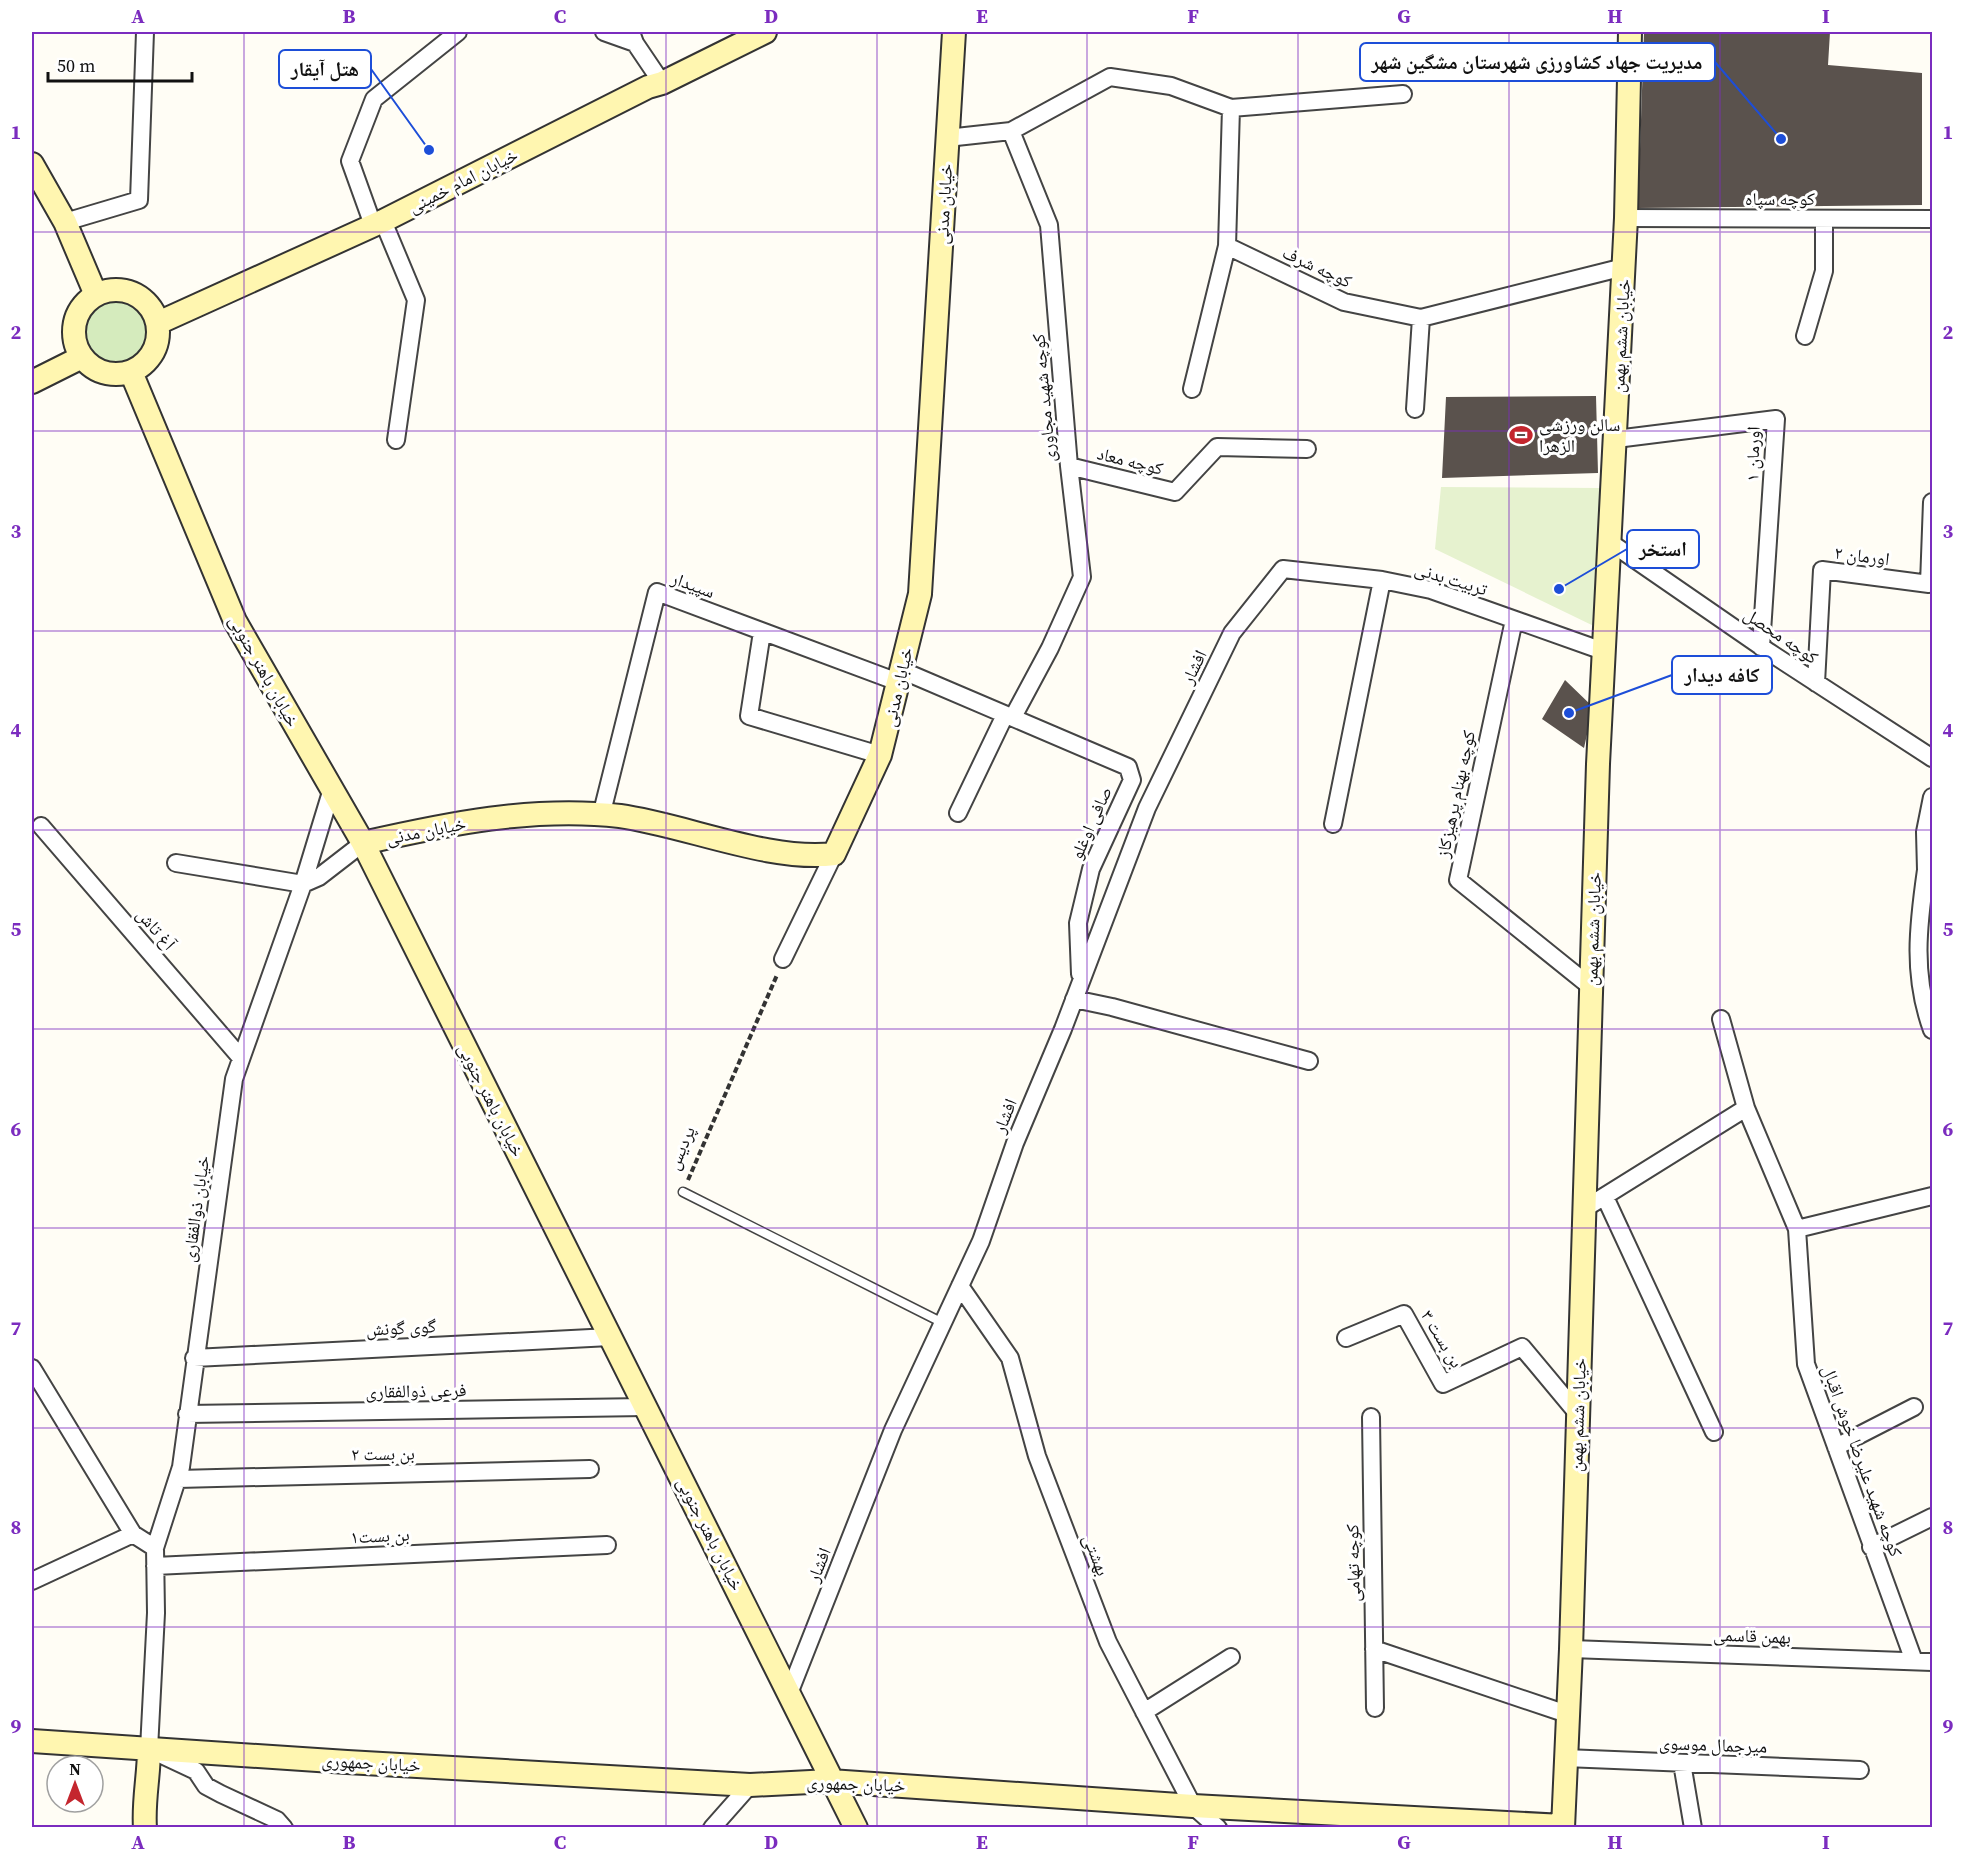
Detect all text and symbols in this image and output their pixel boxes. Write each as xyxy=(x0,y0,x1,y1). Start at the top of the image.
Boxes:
text: A xyxy=(131,2,145,30)
text: B xyxy=(342,2,356,30)
text: C xyxy=(554,2,566,30)
text: D xyxy=(764,2,778,30)
text: E xyxy=(976,2,988,30)
text: F xyxy=(1187,2,1199,30)
text: G xyxy=(1397,2,1411,30)
text: H xyxy=(1607,2,1623,30)
text: I xyxy=(1822,2,1830,30)
callout: مدیریت جهاد کشاورزی شهرستان مشگین شهر xyxy=(1360,43,1715,81)
scale bar xyxy=(48,45,192,83)
text: مدیریت جهاد کشاورزی شهرستان مشگین شهر xyxy=(1371,48,1702,76)
callout: هتل آیقار xyxy=(279,50,371,88)
text: 50 m xyxy=(57,53,95,78)
text: هتل آیقار xyxy=(290,55,359,83)
text: 1 xyxy=(11,118,21,146)
text: 1 xyxy=(1943,118,1953,146)
street label: خیابان امام خمینی xyxy=(404,142,522,219)
street label: خیابان مدنی xyxy=(929,163,958,245)
street label: کوچه سپاه xyxy=(1745,186,1815,211)
street label: کوچه شرف xyxy=(1278,240,1357,294)
street label: خیابان ششم بهمن xyxy=(1605,278,1636,394)
text: 2 xyxy=(11,318,22,346)
text: 2 xyxy=(1943,318,1954,346)
street label: کوچه شهید مجاوری xyxy=(1025,332,1062,463)
place label: سالن ورزشی الزهرا xyxy=(1539,412,1620,458)
sports icon: سالن ورزشی الزهرا xyxy=(1508,422,1534,448)
street label: اورمان ۱ xyxy=(1740,426,1765,482)
street label: کوچه معاد xyxy=(1094,440,1166,481)
text: 3 xyxy=(11,517,22,545)
text: 3 xyxy=(1943,517,1954,545)
callout: استخر xyxy=(1627,530,1699,568)
text: استخر xyxy=(1638,535,1687,563)
street label: اورمان ۲ xyxy=(1833,540,1891,571)
street label: تربیت بدنی xyxy=(1412,556,1490,601)
street label: سپیدار xyxy=(667,565,718,604)
street label: کوچه محصل xyxy=(1739,602,1824,670)
street label: خیابان باهنر جنوبی xyxy=(223,610,306,731)
street label: خیابان مدنی xyxy=(876,645,919,729)
street label: افشار xyxy=(1174,645,1213,689)
callout: کافه دیدار xyxy=(1672,656,1772,694)
text: کافه دیدار xyxy=(1683,661,1760,689)
text: 4 xyxy=(11,716,22,744)
text: 4 xyxy=(1943,716,1954,744)
street label: کوچه بهنام پرهیزکاز xyxy=(1430,727,1481,861)
street label: صافی اوغلو xyxy=(1063,782,1118,863)
street label: خیابان مدنی xyxy=(384,811,468,850)
street label: خیابان ششم بهمن xyxy=(1578,872,1607,986)
street label: آغ تاش xyxy=(131,902,182,955)
text: 5 xyxy=(11,915,22,943)
text: 5 xyxy=(1943,915,1954,943)
street label: خیابان باهنر جنوبی xyxy=(452,1039,531,1161)
street label: افشار xyxy=(986,1095,1023,1138)
text: 6 xyxy=(11,1115,22,1143)
text: 6 xyxy=(1943,1115,1954,1143)
street label: پردیس xyxy=(660,1122,701,1174)
street label: خیابان ذوالفقاری xyxy=(176,1154,215,1264)
street label: بن بست ۳ xyxy=(1415,1305,1470,1372)
street label: گوی گونش xyxy=(365,1313,437,1342)
text: 7 xyxy=(11,1314,22,1342)
text: 7 xyxy=(1943,1314,1954,1342)
street label: خیابان ششم بهمن xyxy=(1563,1358,1592,1472)
street label: کوچه شهید علیرضا خوش اقبال xyxy=(1816,1361,1909,1561)
street label: فرعی ذوالفقاری xyxy=(365,1377,467,1404)
street label: بن بست ۲ xyxy=(351,1440,415,1467)
street label: خیابان باهنر جنوبی xyxy=(671,1473,750,1595)
text: 8 xyxy=(11,1513,21,1541)
text: 8 xyxy=(1943,1513,1953,1541)
street label: بن بست۱ xyxy=(350,1521,410,1550)
street label: کوچه تهامی xyxy=(1339,1523,1366,1602)
street label: بهشتی xyxy=(1077,1530,1116,1579)
street label: افشار xyxy=(800,1544,837,1587)
street label: بهمن قاسمی xyxy=(1713,1622,1791,1649)
text: 9 xyxy=(11,1712,22,1740)
text: 9 xyxy=(1943,1712,1954,1740)
street label: میرجمال موسوی xyxy=(1658,1730,1768,1759)
street label: خیابان جمهوری xyxy=(321,1747,421,1778)
north arrow xyxy=(45,1754,105,1814)
text: N xyxy=(69,1758,81,1780)
street label: خیابان جمهوری xyxy=(806,1769,906,1798)
text: A xyxy=(131,1828,145,1856)
text: B xyxy=(342,1828,356,1856)
text: C xyxy=(554,1828,566,1856)
text: D xyxy=(764,1828,778,1856)
text: E xyxy=(976,1828,988,1856)
text: F xyxy=(1187,1828,1199,1856)
text: G xyxy=(1397,1828,1411,1856)
text: H xyxy=(1607,1828,1623,1856)
text: I xyxy=(1822,1828,1830,1856)

